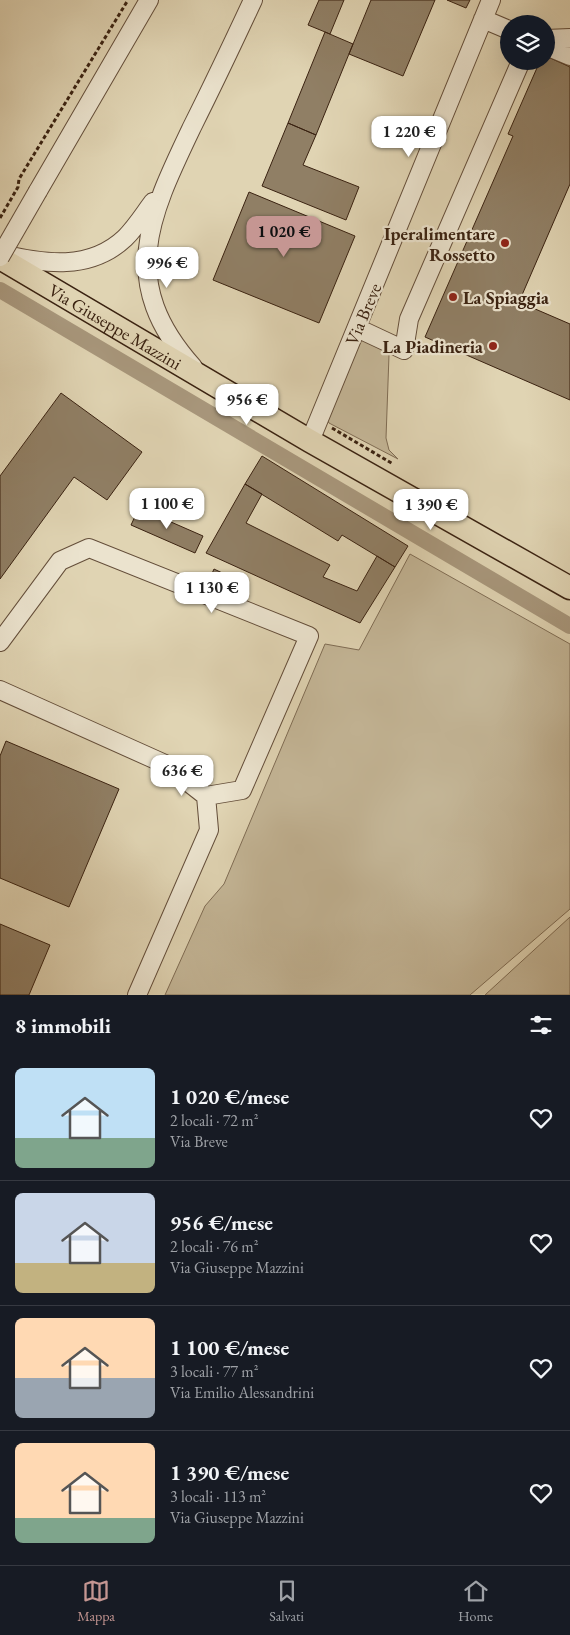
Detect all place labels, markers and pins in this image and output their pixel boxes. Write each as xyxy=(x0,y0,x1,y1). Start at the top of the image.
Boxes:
pin: 1 220 € xyxy=(363,116,455,158)
pin: 1 020 € xyxy=(238,216,330,258)
place label: Iperalimentare Rossetto xyxy=(384,222,495,266)
marker: Iperalimentare Rossetto xyxy=(499,237,511,249)
pin: 996 € xyxy=(132,246,202,289)
place label: La Spiaggia xyxy=(463,286,549,309)
marker: La Spiaggia xyxy=(447,291,459,303)
place label: La Piadineria xyxy=(383,335,483,358)
marker: La Piadineria xyxy=(487,340,499,352)
pin: 956 € xyxy=(212,384,282,426)
pin: 1 100 € xyxy=(121,488,213,530)
pin: 1 390 € xyxy=(385,488,477,531)
pin: 1 130 € xyxy=(166,572,258,614)
pin: 636 € xyxy=(147,754,217,797)

